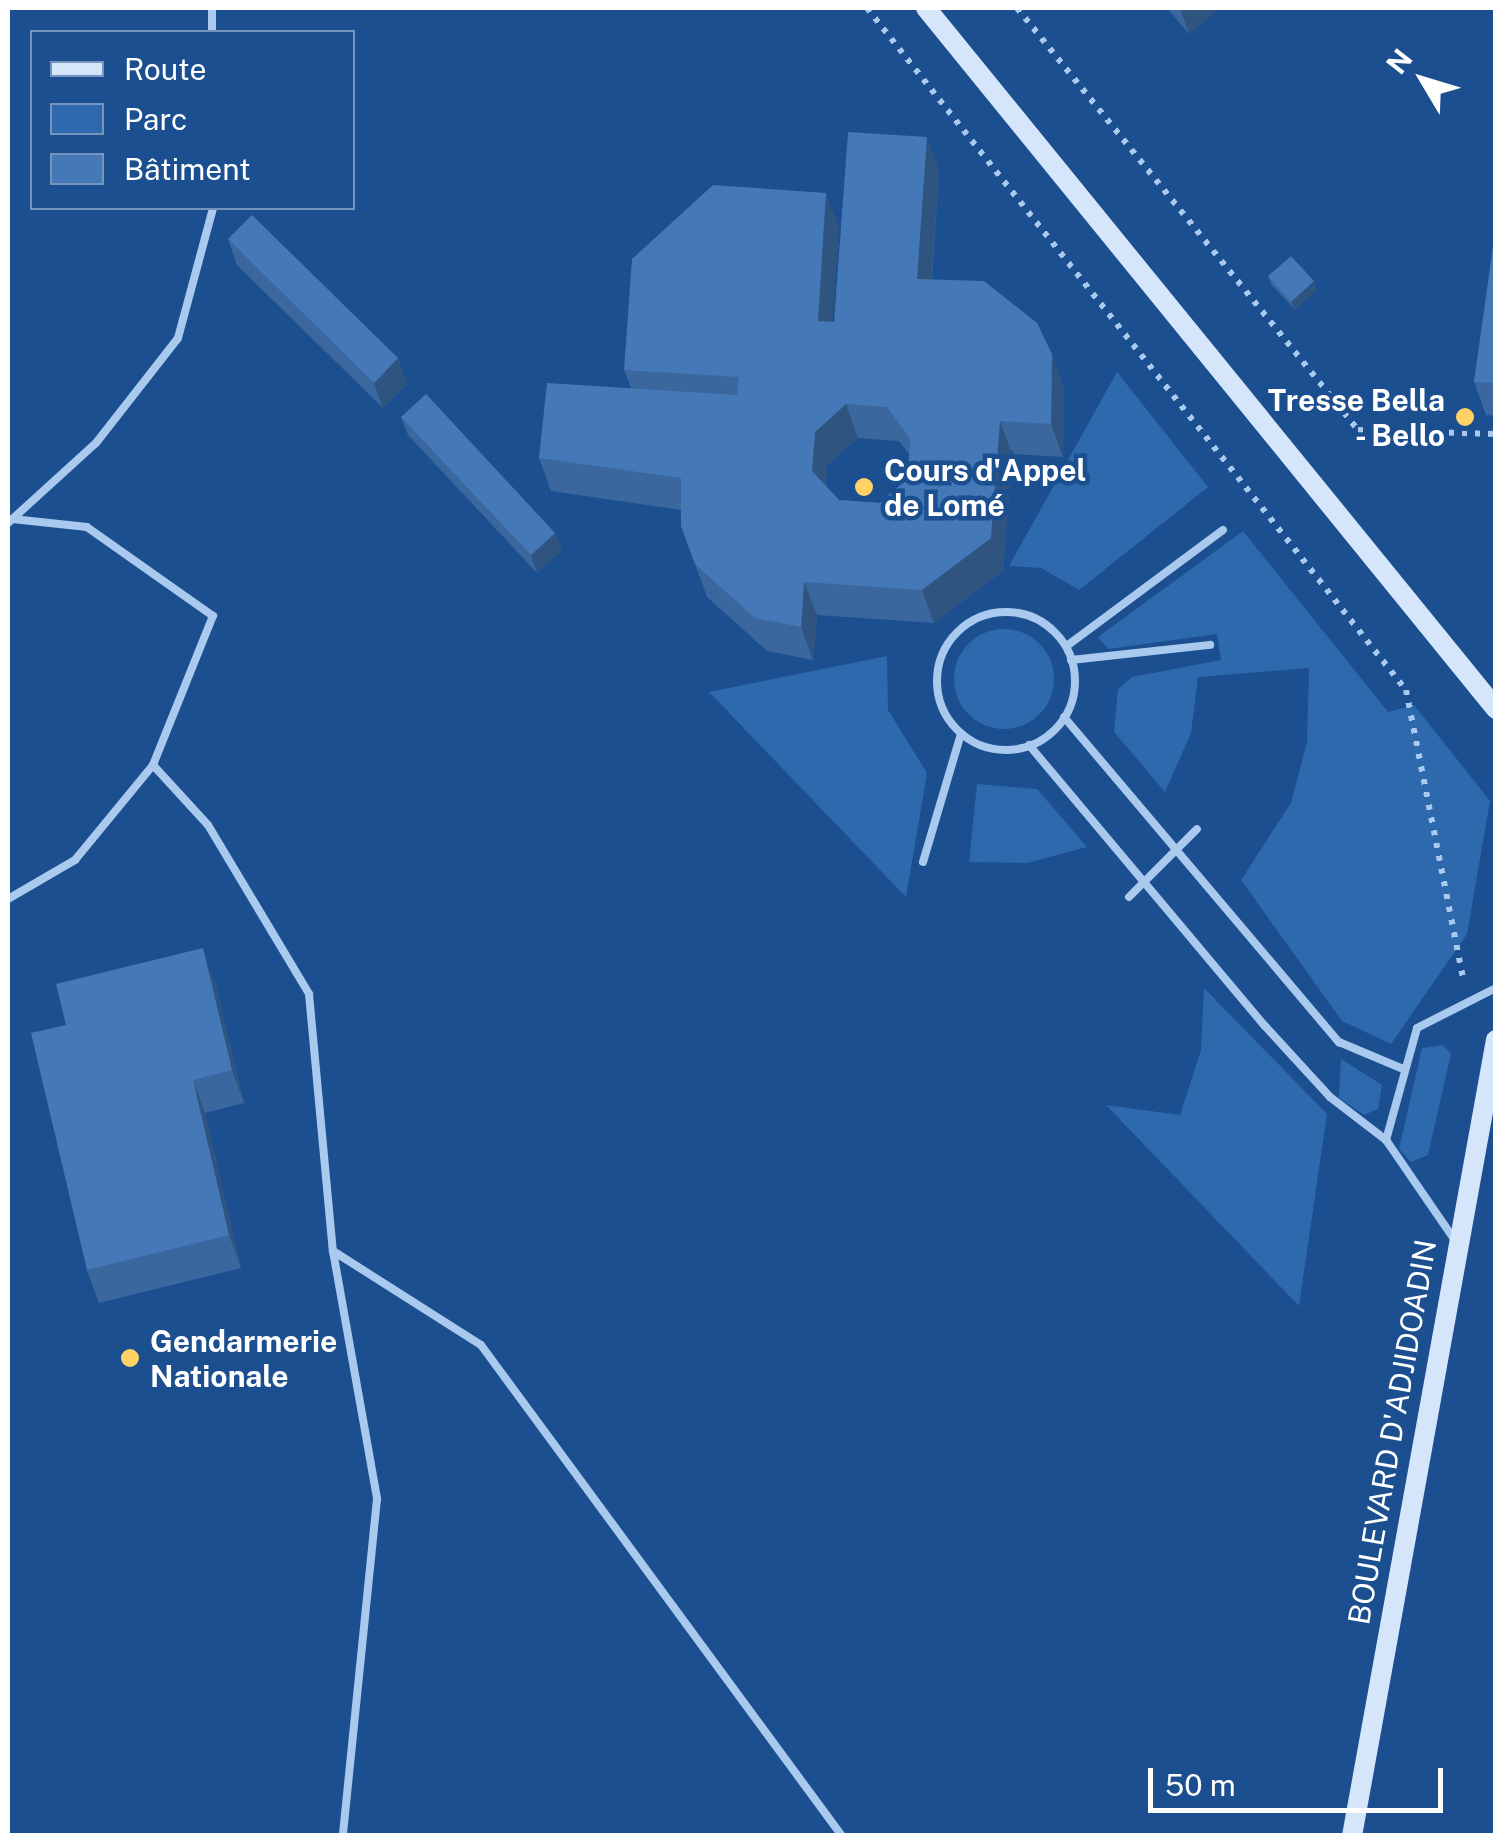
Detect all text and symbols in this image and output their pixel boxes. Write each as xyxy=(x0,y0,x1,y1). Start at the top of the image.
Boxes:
legend xyxy=(30,30,355,210)
north arrow xyxy=(1373,30,1473,130)
text: N xyxy=(1379,42,1419,80)
text: Route xyxy=(124,51,206,87)
text: Parc xyxy=(124,101,187,137)
text: Bâtiment xyxy=(124,151,251,187)
place label: Tresse Bella - Bello xyxy=(1268,382,1445,452)
marker: Tresse Bella - Bello xyxy=(1454,406,1476,428)
place label: Cours d'Appel de Lomé xyxy=(884,452,1087,522)
marker: Cours d'Appel de Lomé xyxy=(853,476,875,498)
street label: BOULEVARD D'ADJIDOADIN xyxy=(1340,1237,1444,1627)
place label: Gendarmerie Nationale xyxy=(150,1323,337,1394)
marker: Gendarmerie Nationale xyxy=(119,1347,141,1369)
scale bar xyxy=(1153,1748,1448,1810)
text: 50 m xyxy=(1165,1767,1236,1803)

